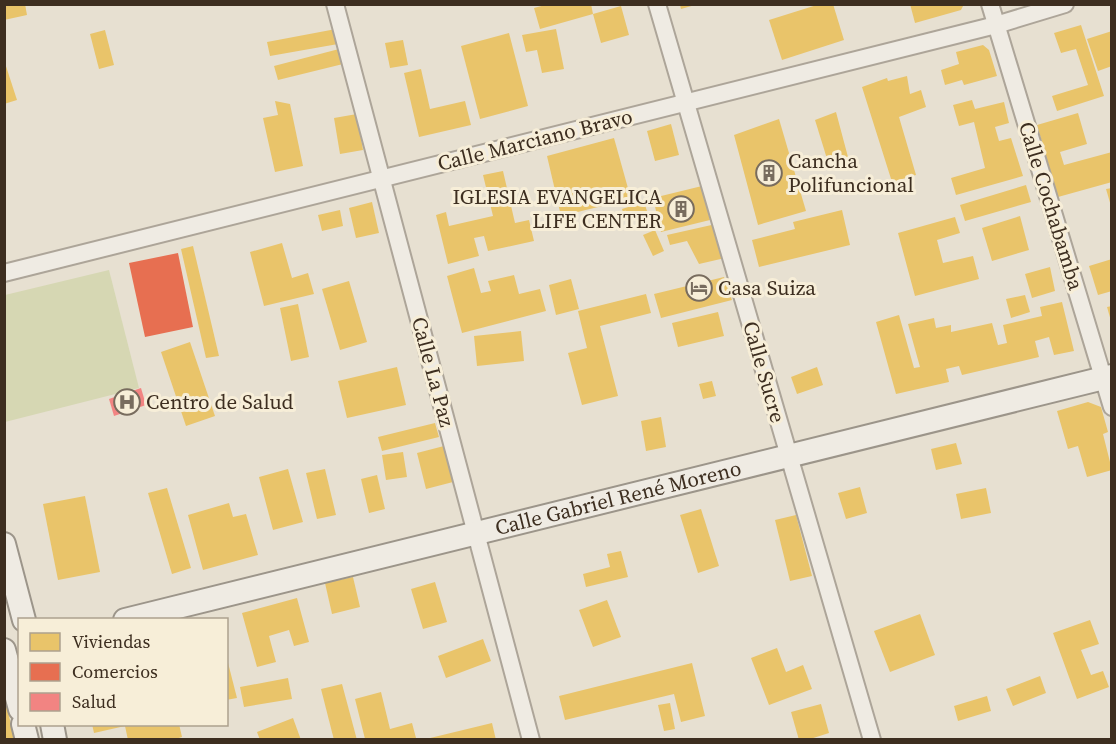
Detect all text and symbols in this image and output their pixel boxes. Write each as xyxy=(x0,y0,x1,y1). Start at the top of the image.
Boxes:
street label: Calle Marciano Bravo xyxy=(434,101,635,178)
street label: Calle Cochabamba xyxy=(1012,118,1091,294)
place label: Cancha Polifuncional xyxy=(788,146,914,199)
building icon: Cancha Polifuncional xyxy=(754,158,784,188)
place label: IGLESIA EVANGELICA LIFE CENTER xyxy=(453,182,662,235)
building icon: IGLESIA EVANGELICA LIFE CENTER xyxy=(666,194,696,224)
hotel icon: Casa Suiza xyxy=(684,273,714,303)
place label: Casa Suiza xyxy=(718,273,816,302)
street label: Calle La Paz xyxy=(405,314,462,431)
street label: Calle Sucre xyxy=(736,318,793,426)
hospital icon: Centro de Salud xyxy=(112,387,142,417)
place label: Centro de Salud xyxy=(146,387,294,416)
street label: Calle Gabriel René Moreno xyxy=(492,453,744,542)
legend xyxy=(18,618,228,726)
text: Viviendas xyxy=(72,629,150,654)
text: Comercios xyxy=(72,659,158,684)
text: Salud xyxy=(72,689,116,714)

